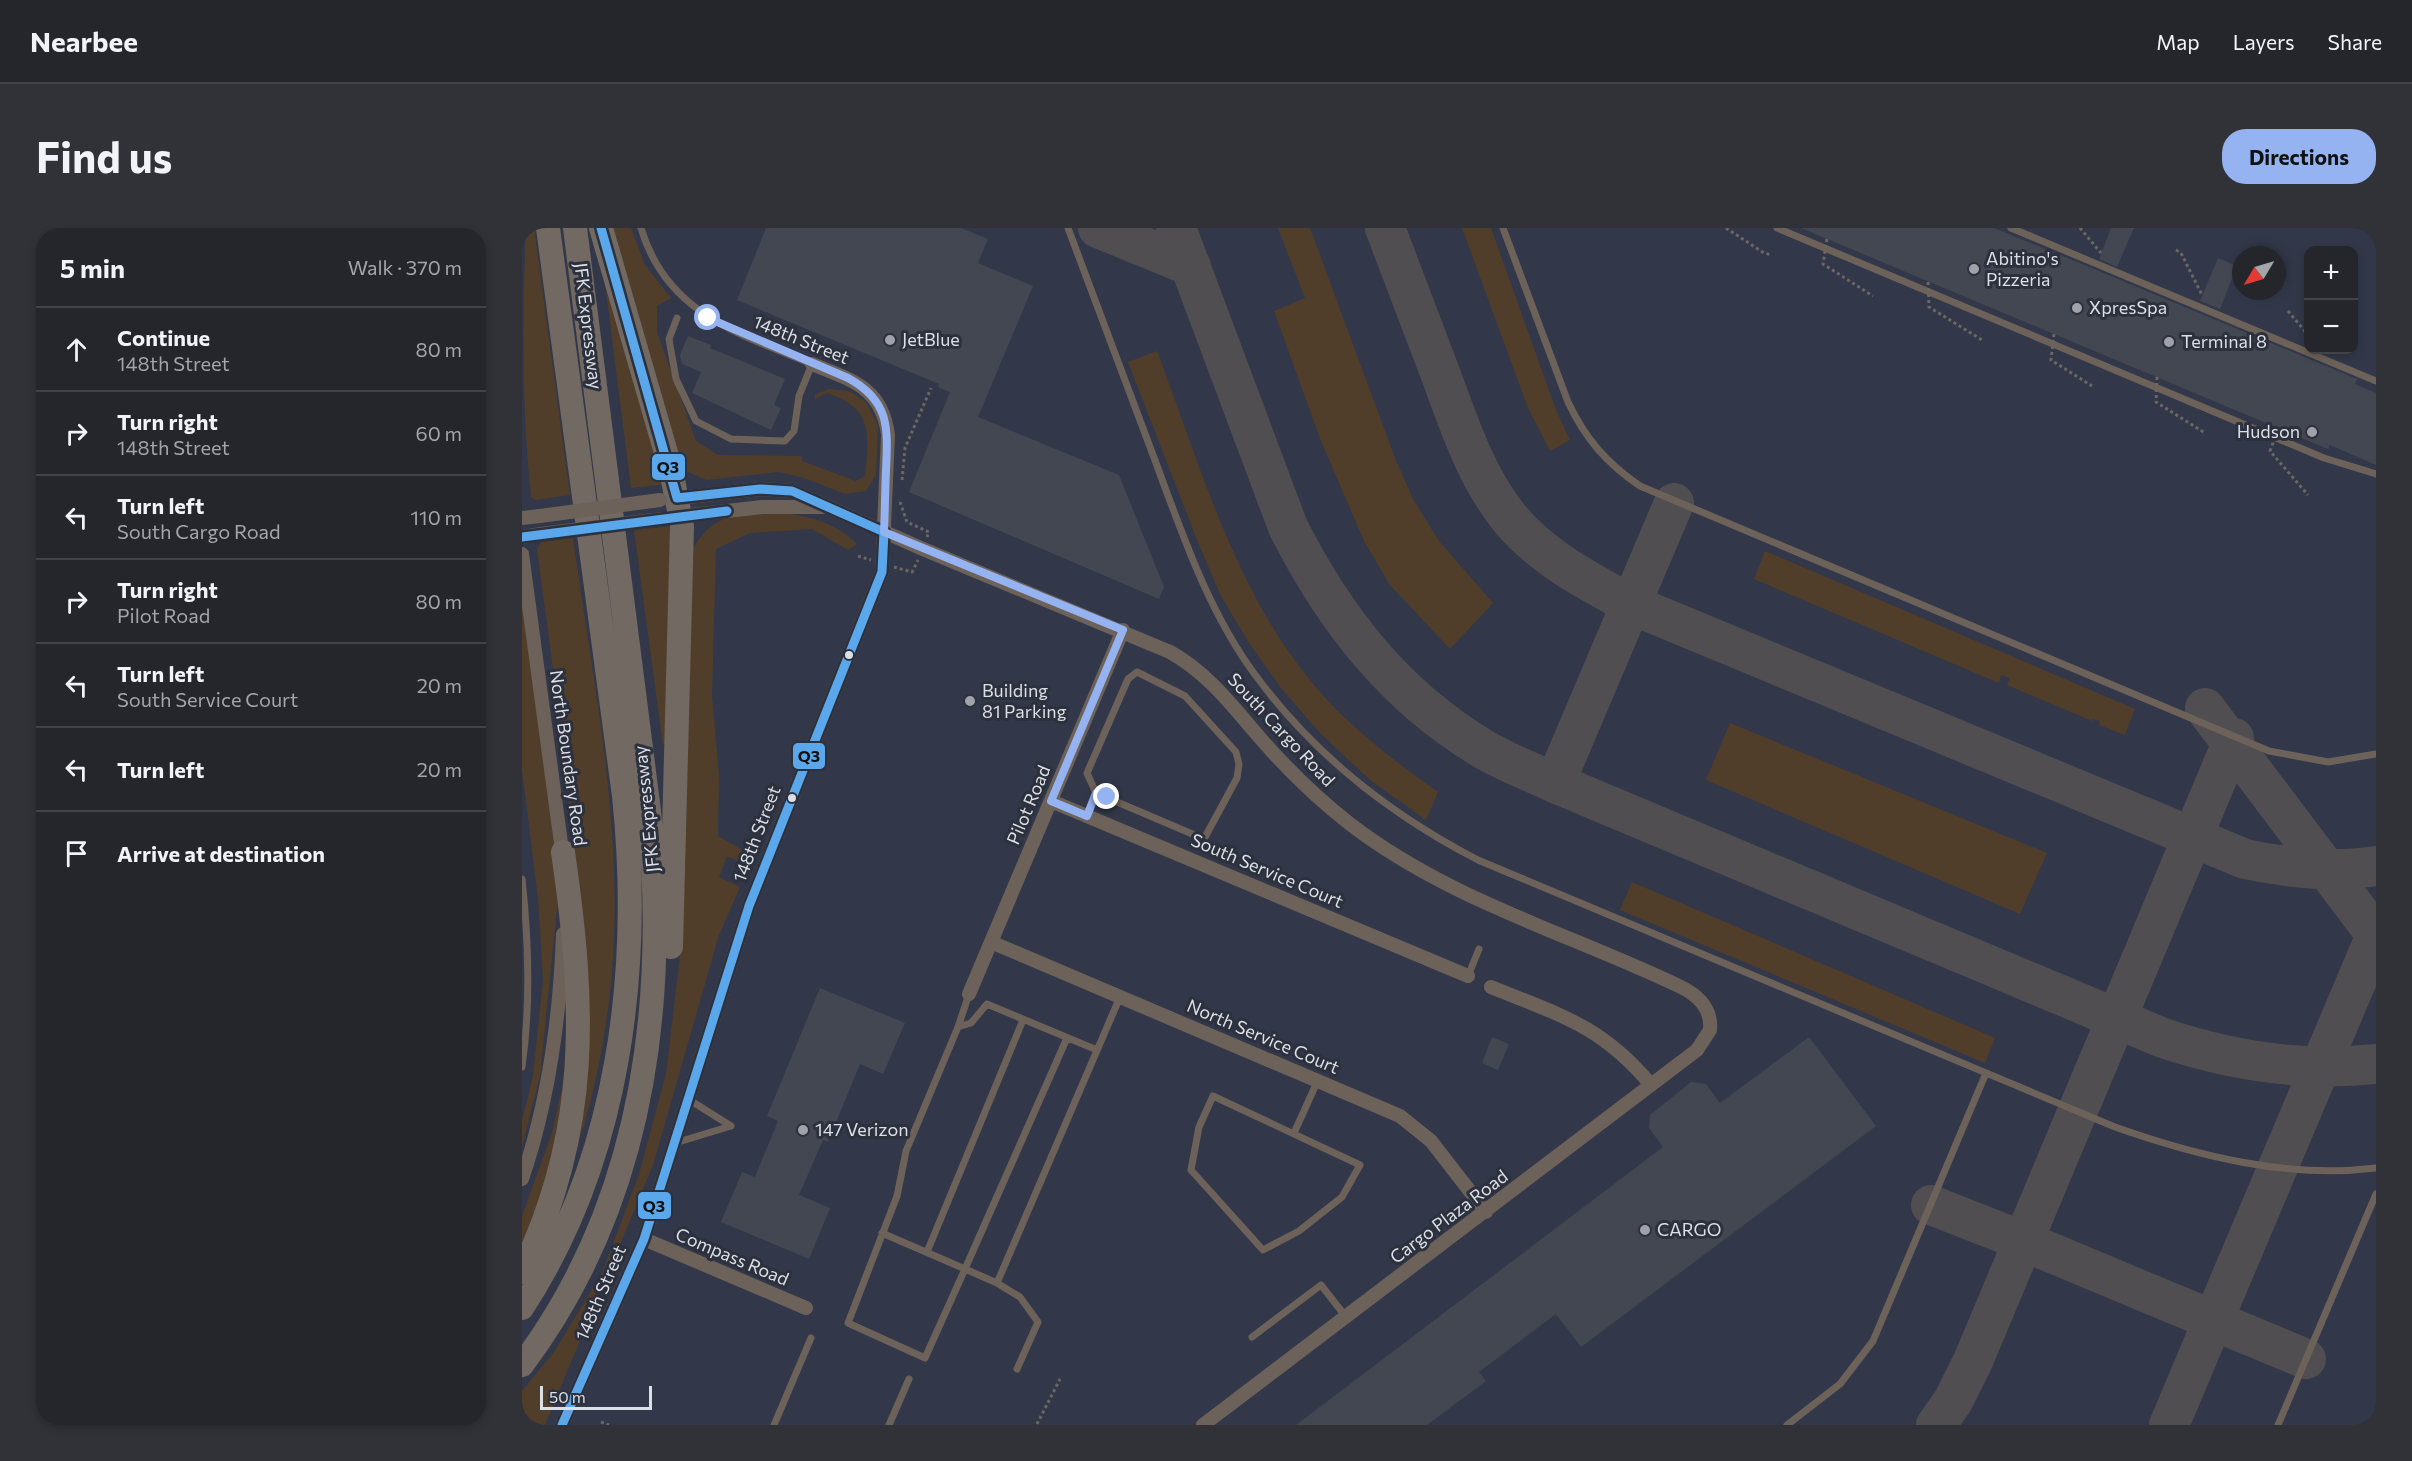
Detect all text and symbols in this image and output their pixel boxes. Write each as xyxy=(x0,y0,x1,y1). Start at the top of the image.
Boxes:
text: Nearbee xyxy=(30,24,138,58)
text: Map xyxy=(2156,29,2200,54)
text: Layers xyxy=(2233,29,2295,54)
text: Share xyxy=(2328,29,2382,54)
button: Directions xyxy=(2222,129,2376,184)
text: Find us xyxy=(36,130,172,182)
north arrow xyxy=(2232,246,2286,300)
map controls xyxy=(2304,246,2358,354)
button: + xyxy=(2304,246,2358,300)
place label: Abitino's Pizzeria xyxy=(1986,247,2059,290)
text: 5 min xyxy=(60,252,125,283)
text: Walk · 370 m xyxy=(348,255,462,279)
street label: JFK Expressway xyxy=(570,261,608,390)
marker: Abitino's Pizzeria xyxy=(1967,262,1981,276)
place label: XpresSpa xyxy=(2089,296,2167,318)
button: − xyxy=(2304,300,2358,354)
marker: XpresSpa xyxy=(2070,301,2084,315)
route start xyxy=(694,304,720,330)
street label: 148th Street xyxy=(750,310,853,368)
text: Continue xyxy=(117,324,210,351)
place label: JetBlue xyxy=(902,328,960,350)
place label: Terminal 8 xyxy=(2181,330,2267,352)
icon: ahead xyxy=(60,333,93,366)
marker: JetBlue xyxy=(883,333,897,347)
marker: Terminal 8 xyxy=(2162,335,2176,349)
text: 80 m xyxy=(416,337,462,361)
text: 148th Street xyxy=(117,351,230,375)
text: Turn right xyxy=(117,408,218,435)
icon: right xyxy=(60,417,93,450)
place label: Hudson xyxy=(2237,420,2300,442)
text: 60 m xyxy=(416,421,462,445)
marker: Hudson xyxy=(2305,425,2319,439)
text: 148th Street xyxy=(117,435,230,459)
line badge: Q3 xyxy=(651,453,686,481)
text: Q3 xyxy=(657,457,679,476)
text: Turn left xyxy=(117,492,204,519)
icon: left xyxy=(60,501,93,534)
text: 110 m xyxy=(411,505,462,529)
text: South Cargo Road xyxy=(117,519,281,543)
text: Turn right xyxy=(117,576,218,603)
icon: right xyxy=(60,585,93,618)
text: 80 m xyxy=(416,589,462,613)
text: Pilot Road xyxy=(117,603,210,627)
unlabelled marker xyxy=(843,649,855,661)
text: Turn left xyxy=(117,660,204,687)
street label: South Cargo Road xyxy=(1223,668,1340,791)
icon: left xyxy=(60,669,93,702)
street label: North Boundary Road xyxy=(546,669,592,847)
text: 20 m xyxy=(417,673,462,697)
place label: Building 81 Parking xyxy=(982,679,1067,722)
text: South Service Court xyxy=(117,687,298,711)
marker: Building 81 Parking xyxy=(963,694,977,708)
line badge: Q3 xyxy=(792,742,826,770)
street label: JFK Expressway xyxy=(628,745,664,874)
text: Q3 xyxy=(798,746,820,765)
icon: left xyxy=(60,753,93,786)
text: Turn left xyxy=(117,756,204,783)
text: 20 m xyxy=(417,757,462,781)
street label: Pilot Road xyxy=(1002,762,1055,848)
street label: 148th Street xyxy=(728,782,785,885)
route end xyxy=(1093,783,1119,809)
unlabelled marker xyxy=(786,792,798,804)
street label: South Service Court xyxy=(1188,828,1347,912)
icon: arrive xyxy=(60,837,93,870)
text: Arrive at destination xyxy=(117,840,325,867)
street label: North Service Court xyxy=(1184,994,1343,1078)
place label: 147 Verizon xyxy=(815,1118,909,1140)
marker: 147 Verizon xyxy=(796,1123,810,1137)
street label: Cargo Plaza Road xyxy=(1385,1165,1512,1268)
line badge: Q3 xyxy=(637,1191,672,1220)
text: Q3 xyxy=(643,1196,665,1215)
place label: CARGO xyxy=(1657,1218,1721,1240)
street label: Compass Road xyxy=(673,1222,792,1290)
marker: CARGO xyxy=(1638,1223,1652,1237)
street label: 148th Street xyxy=(570,1242,630,1344)
scale bar xyxy=(540,1383,652,1410)
text: 50 m xyxy=(549,1387,586,1406)

